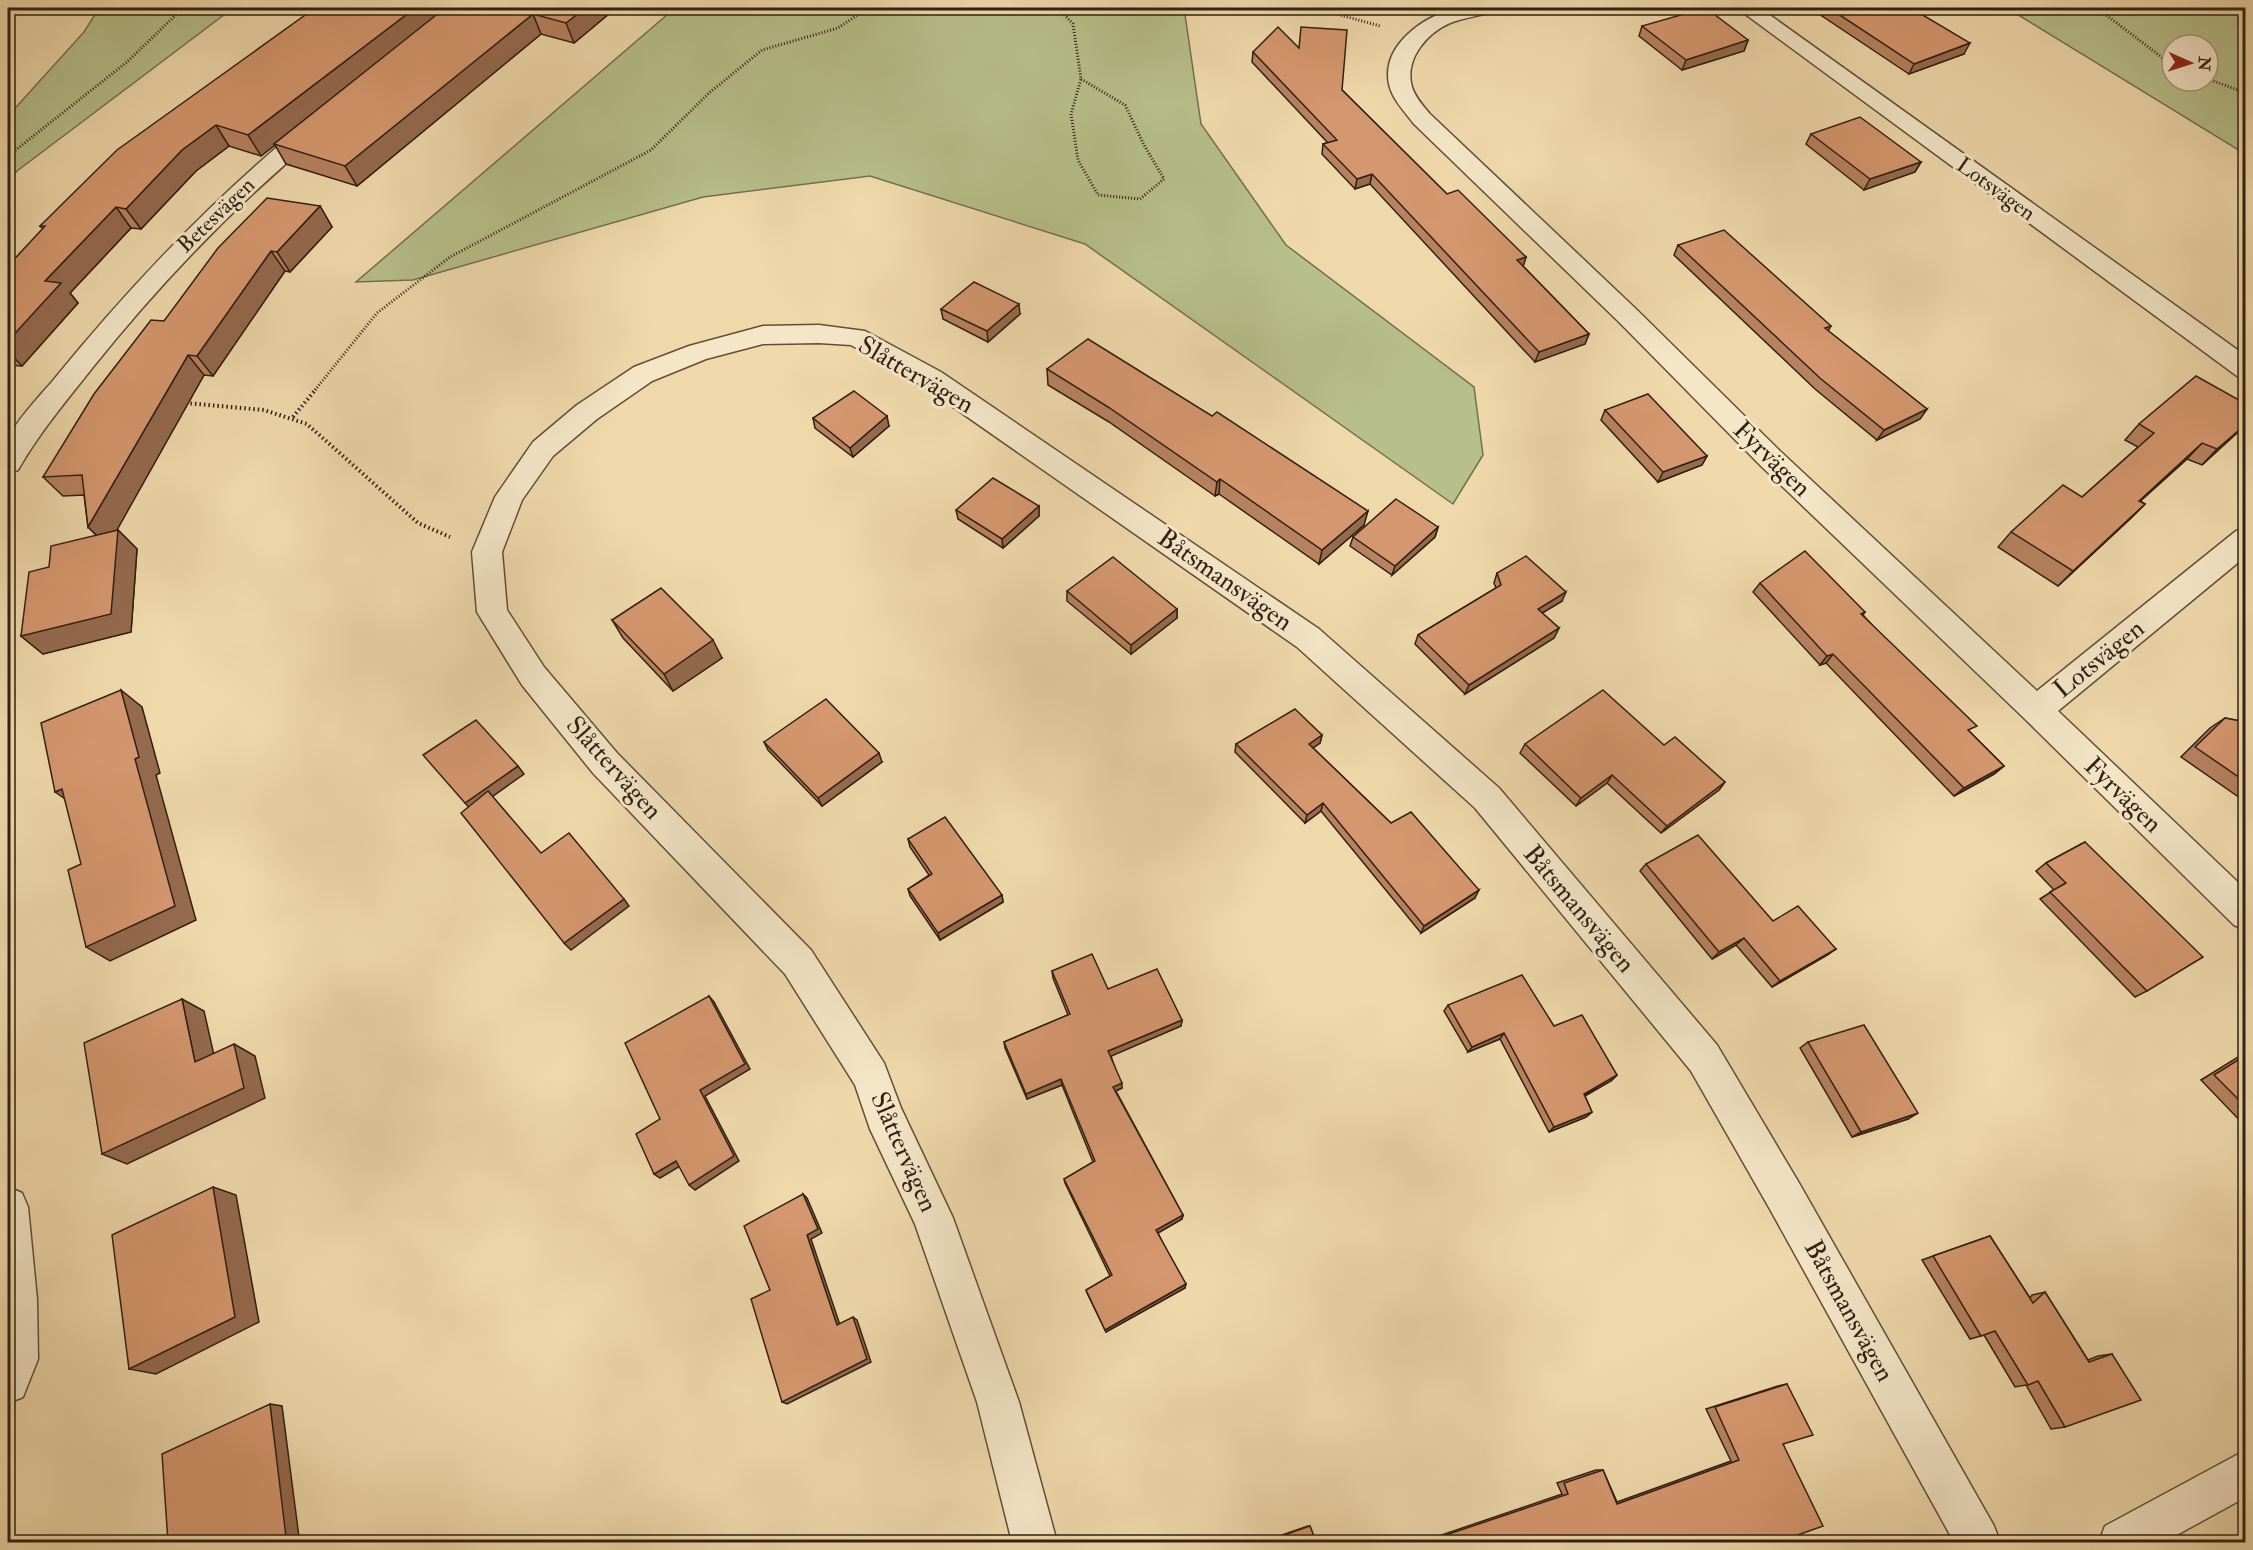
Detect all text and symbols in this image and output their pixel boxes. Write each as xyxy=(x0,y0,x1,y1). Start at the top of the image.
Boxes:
north arrow xyxy=(2160,33,2220,93)
text: N xyxy=(2194,55,2214,72)
street label: Lotsvägen xyxy=(1951,151,2041,227)
street label: Betesvägen xyxy=(171,171,261,259)
street label: Slåttervägen xyxy=(852,329,980,421)
street label: Fyrvägen xyxy=(1726,414,1818,504)
street label: Båtsmansvägen xyxy=(1151,522,1299,638)
street label: Lotsvägen xyxy=(2047,613,2151,705)
street label: Slåttervägen xyxy=(559,710,669,826)
street label: Fyrvägen xyxy=(2077,750,2169,840)
street label: Båtsmansvägen xyxy=(1516,839,1642,979)
street label: Slåttervägen xyxy=(863,1087,945,1217)
street label: Båtsmansvägen xyxy=(1797,1235,1901,1387)

